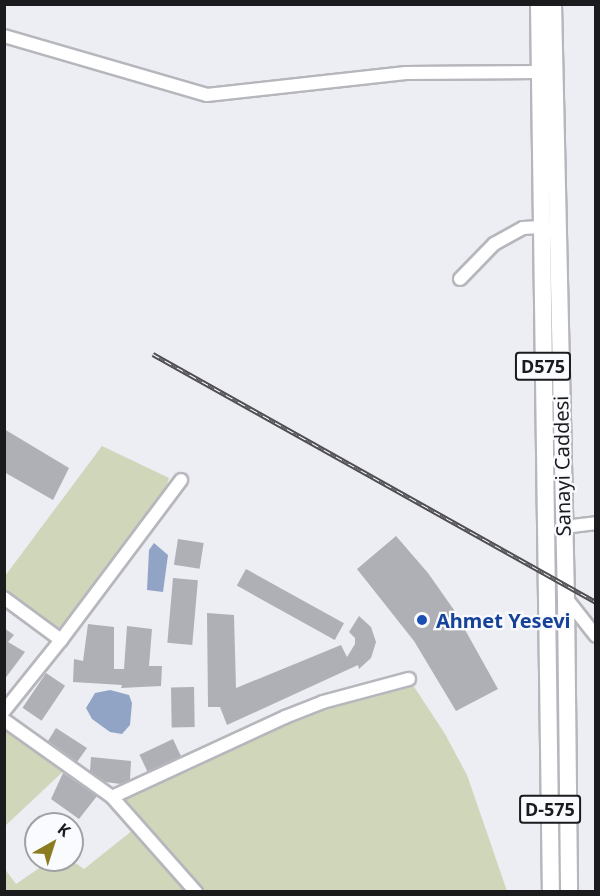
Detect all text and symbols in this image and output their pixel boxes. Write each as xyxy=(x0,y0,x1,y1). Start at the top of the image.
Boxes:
road number: D575 xyxy=(514,351,572,381)
street label: Sanayi Caddesi xyxy=(549,395,575,537)
place label: Ahmet Yesevi xyxy=(436,608,571,632)
marker: Ahmet Yesevi xyxy=(413,611,431,629)
road number: D-575 xyxy=(518,794,582,824)
north arrow xyxy=(24,812,84,872)
text: K xyxy=(53,818,75,841)

